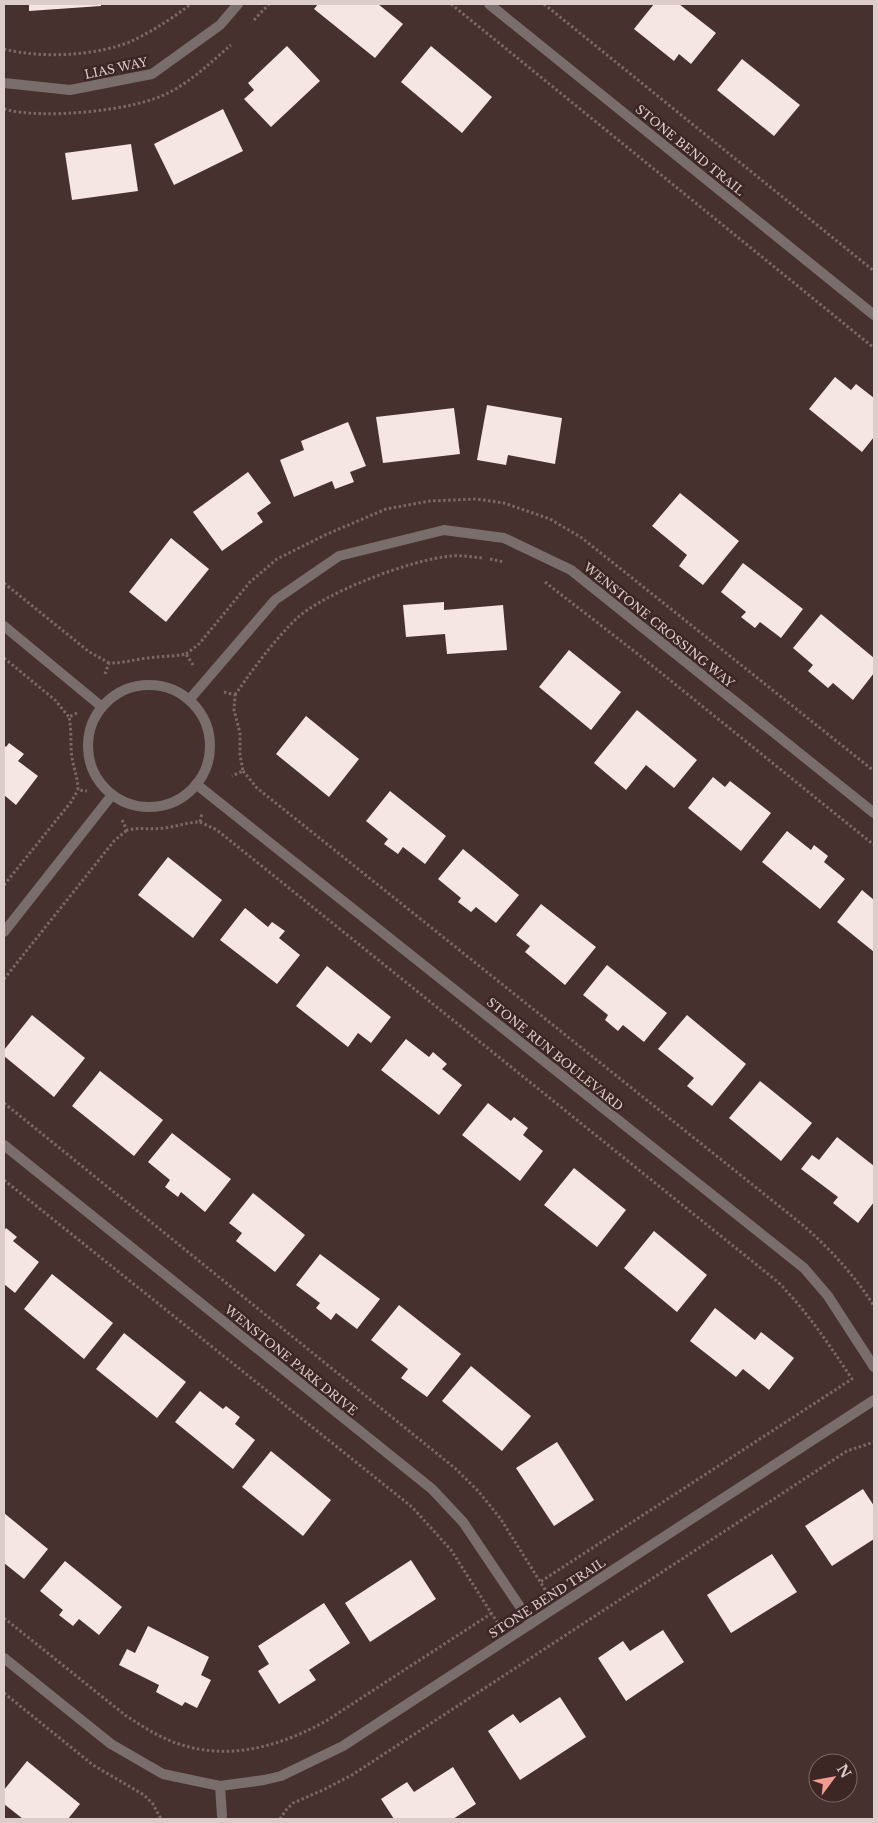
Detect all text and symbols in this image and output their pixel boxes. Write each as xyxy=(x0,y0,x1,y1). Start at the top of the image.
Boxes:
street label: LIAS WAY xyxy=(83,54,149,82)
street label: STONE BEND TRAIL xyxy=(633,101,748,199)
street label: WENSTONE CROSSING WAY xyxy=(580,559,738,691)
street label: STONE RUN BOULEVARD xyxy=(484,994,626,1114)
street label: WENSTONE PARK DRIVE xyxy=(221,1301,361,1418)
street label: STONE BEND TRAIL xyxy=(486,1555,608,1641)
north arrow xyxy=(808,1753,858,1803)
text: N xyxy=(833,1761,855,1781)

